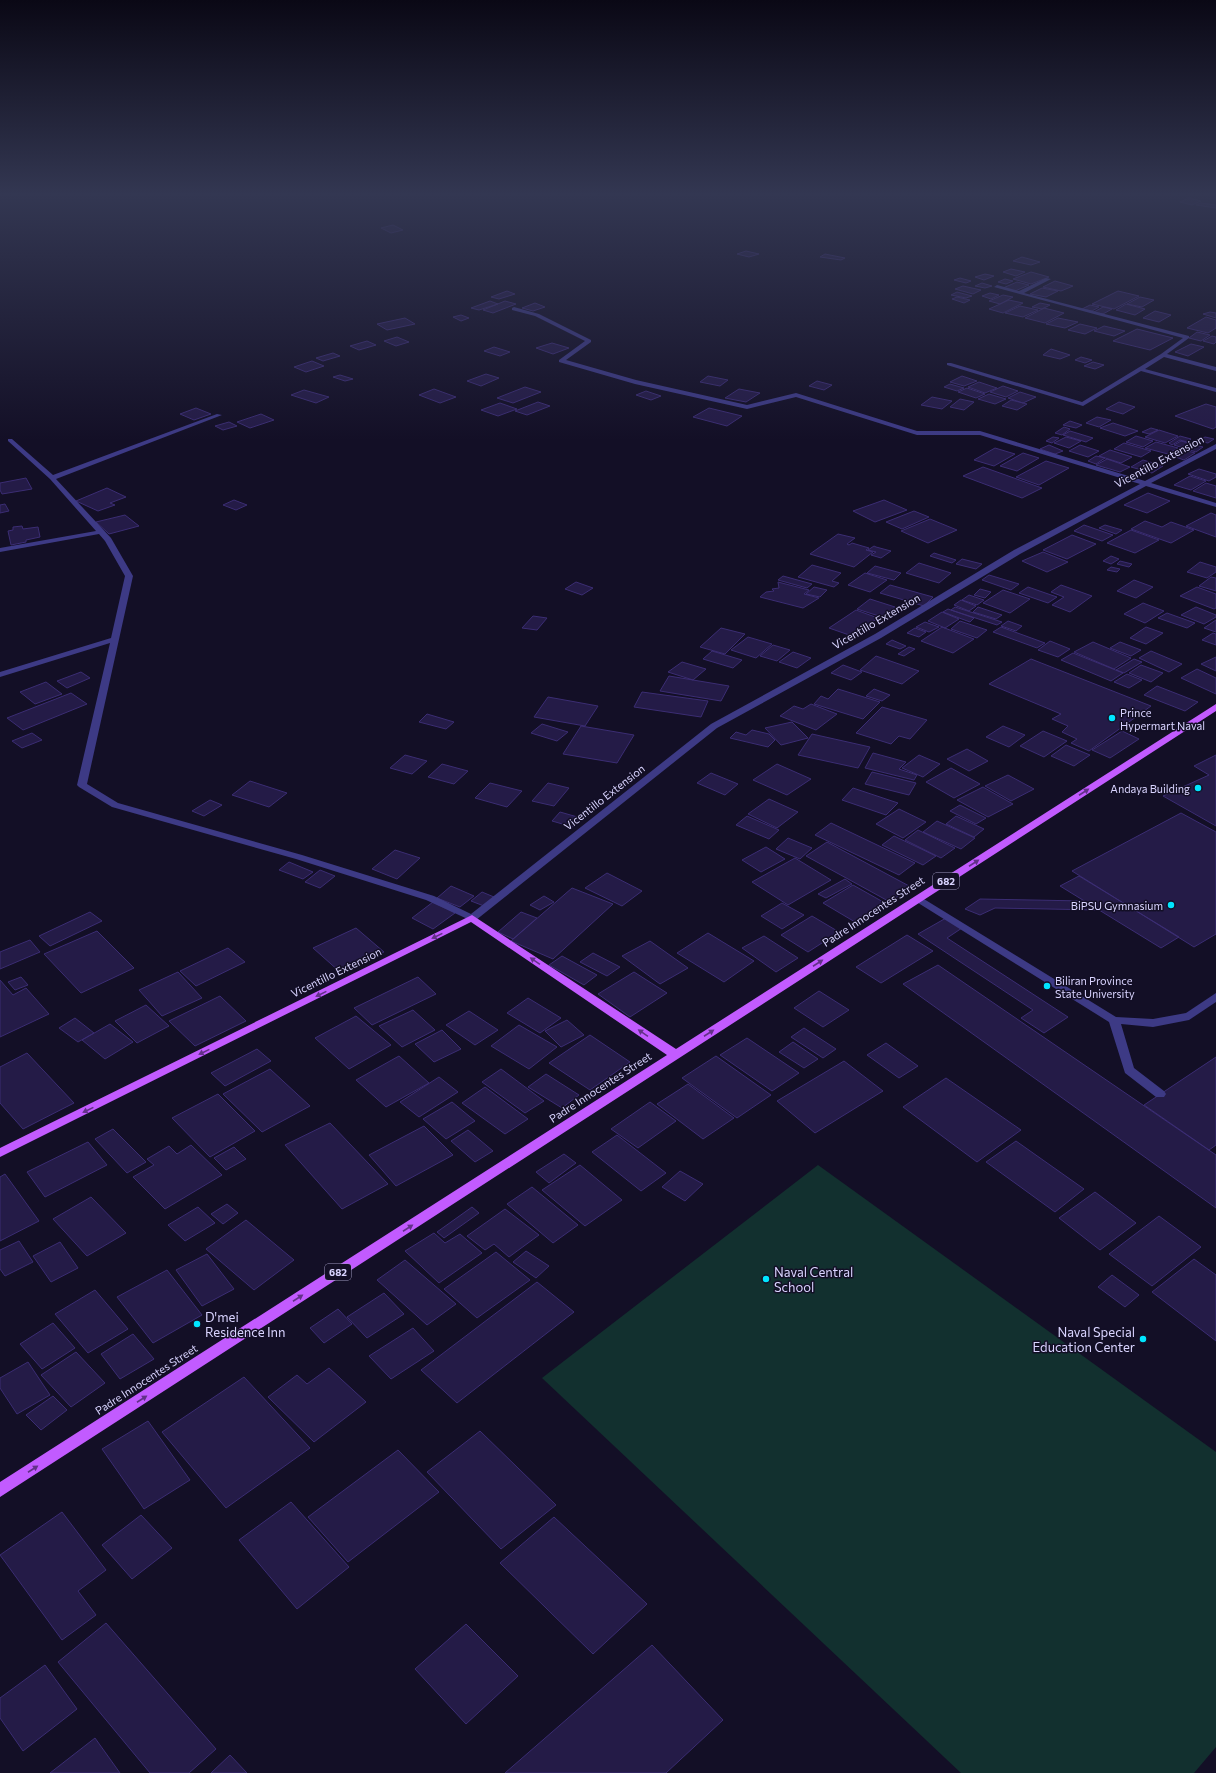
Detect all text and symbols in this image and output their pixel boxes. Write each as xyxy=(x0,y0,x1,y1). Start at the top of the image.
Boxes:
street label: Vicentillo Extension xyxy=(1112,432,1206,490)
street label: Vicentillo Extension xyxy=(830,591,922,651)
place label: Prince Hypermart Naval xyxy=(1120,706,1205,732)
marker: Prince Hypermart Naval xyxy=(1107,713,1117,723)
street label: Vicentillo Extension xyxy=(561,761,647,833)
place label: Andaya Building xyxy=(1110,782,1190,795)
marker: Andaya Building xyxy=(1193,783,1203,793)
one-way arrow xyxy=(1078,789,1090,796)
one-way arrow xyxy=(969,859,980,866)
street label: Padre Innocentes Street xyxy=(819,873,927,949)
road number: 682 xyxy=(933,873,959,889)
place label: BiPSU Gymnasium xyxy=(1071,899,1163,912)
marker: BiPSU Gymnasium xyxy=(1166,900,1176,910)
one-way arrow xyxy=(431,933,443,939)
street label: Vicentillo Extension xyxy=(289,944,383,1000)
one-way arrow xyxy=(530,957,540,965)
one-way arrow xyxy=(813,959,823,967)
place label: Biliran Province State University xyxy=(1055,974,1135,1000)
marker: Biliran Province State University xyxy=(1042,981,1052,991)
one-way arrow xyxy=(315,991,326,997)
one-way arrow xyxy=(638,1029,649,1037)
one-way arrow xyxy=(703,1030,714,1037)
one-way arrow xyxy=(199,1049,210,1055)
street label: Padre Innocentes Street xyxy=(546,1049,654,1125)
one-way arrow xyxy=(82,1106,94,1113)
one-way arrow xyxy=(402,1224,413,1231)
road number: 682 xyxy=(325,1264,351,1280)
place label: Naval Central School xyxy=(774,1264,853,1295)
marker: Naval Central School xyxy=(761,1274,771,1284)
one-way arrow xyxy=(293,1294,303,1302)
place label: D'mei Residence Inn xyxy=(205,1309,286,1340)
marker: D'mei Residence Inn xyxy=(192,1319,202,1329)
place label: Naval Special Education Center xyxy=(1032,1324,1135,1355)
marker: Naval Special Education Center xyxy=(1138,1334,1148,1344)
street label: Padre Innocentes Street xyxy=(92,1341,200,1417)
one-way arrow xyxy=(137,1395,147,1403)
one-way arrow xyxy=(27,1466,39,1473)

